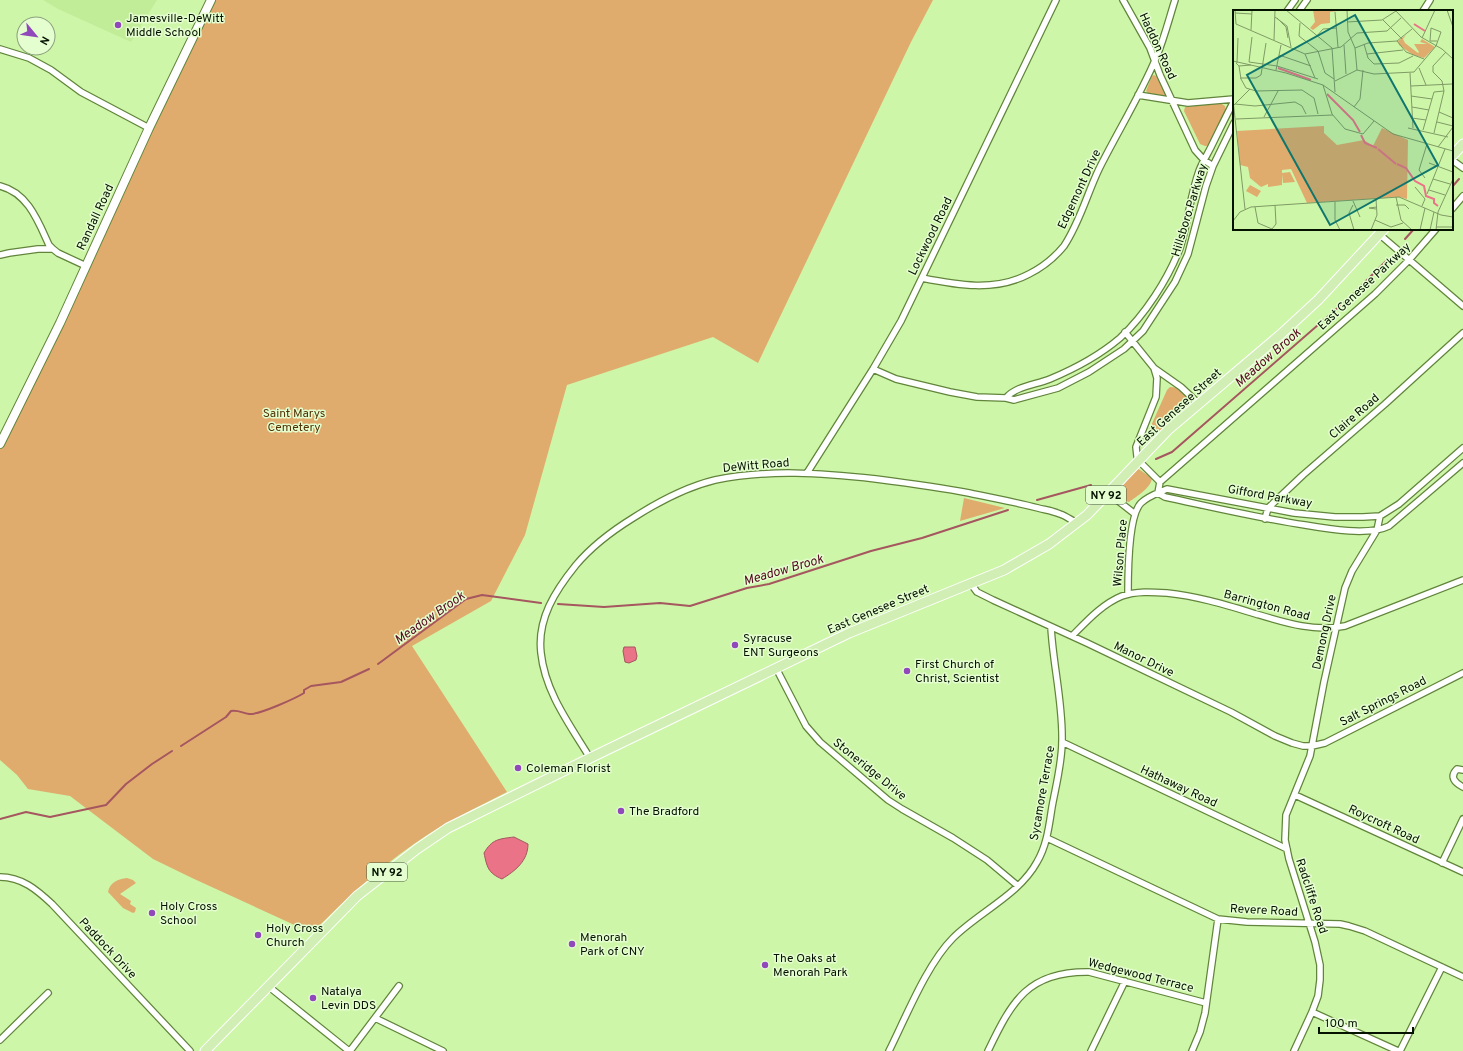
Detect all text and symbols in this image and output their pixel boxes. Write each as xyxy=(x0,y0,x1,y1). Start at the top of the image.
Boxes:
street label: Haddon Road xyxy=(1135,10,1180,82)
inset map xyxy=(1233,10,1453,230)
place label: Jamesville-DeWitt Middle School xyxy=(126,11,224,41)
north arrow xyxy=(16,16,56,56)
marker: Jamesville-DeWitt Middle School xyxy=(113,20,123,30)
text: N xyxy=(36,34,52,47)
street label: Edgemont Drive xyxy=(1054,147,1105,232)
street label: Hillsboro Parkway xyxy=(1168,162,1212,259)
street label: Randall Road xyxy=(74,182,118,253)
street label: Lockwood Road xyxy=(905,195,957,278)
street label: East Genesee Parkway xyxy=(1315,239,1415,334)
water label: Meadow Brook xyxy=(1232,325,1305,392)
street label: East Genesee Street xyxy=(1134,365,1225,450)
street label: Claire Road xyxy=(1326,390,1383,443)
park label: Saint Marys Cemetery xyxy=(263,406,325,436)
street label: DeWitt Road xyxy=(722,455,790,477)
street label: Gifford Parkway xyxy=(1226,482,1313,512)
road number: NY 92 xyxy=(1086,486,1126,504)
street label: Wilson Place xyxy=(1110,519,1132,588)
water label: Meadow Brook xyxy=(742,552,826,590)
street label: East Genesee Street xyxy=(825,581,932,639)
street label: Barrington Road xyxy=(1222,587,1312,625)
water label: Meadow Brook xyxy=(392,588,469,649)
street label: Demong Drive xyxy=(1309,593,1341,671)
place label: Syracuse ENT Surgeons xyxy=(743,631,819,661)
street label: Manor Drive xyxy=(1111,638,1176,681)
marker: Syracuse ENT Surgeons xyxy=(730,640,740,650)
place label: First Church of Christ, Scientist xyxy=(915,657,999,687)
marker: First Church of Christ, Scientist xyxy=(902,666,912,676)
street label: Salt Springs Road xyxy=(1337,673,1430,731)
street label: Stoneridge Drive xyxy=(829,735,910,804)
street label: Sycamore Terrace xyxy=(1027,744,1059,842)
place label: Coleman Florist xyxy=(526,761,611,777)
street label: Hathaway Road xyxy=(1137,762,1220,812)
marker: Coleman Florist xyxy=(513,763,523,773)
street label: Roycroft Road xyxy=(1345,801,1422,848)
place label: The Bradford xyxy=(629,804,699,820)
marker: The Bradford xyxy=(616,806,626,816)
street label: Radcliffe Road xyxy=(1291,857,1331,936)
road number: NY 92 xyxy=(367,863,407,881)
place label: Holy Cross School xyxy=(160,899,217,929)
street label: Revere Road xyxy=(1230,901,1298,921)
marker: Holy Cross School xyxy=(147,908,157,918)
street label: Paddock Drive xyxy=(75,915,140,983)
place label: Holy Cross Church xyxy=(266,921,323,951)
marker: Holy Cross Church xyxy=(253,930,263,940)
place label: Menorah Park of CNY xyxy=(580,930,645,960)
marker: Menorah Park of CNY xyxy=(567,939,577,949)
place label: The Oaks at Menorah Park xyxy=(773,951,848,981)
street label: Wedgewood Terrace xyxy=(1086,955,1195,997)
marker: The Oaks at Menorah Park xyxy=(760,960,770,970)
place label: Natalya Levin DDS xyxy=(321,984,376,1014)
marker: Natalya Levin DDS xyxy=(308,993,318,1003)
scale bar xyxy=(1319,1009,1413,1035)
text: 100 m xyxy=(1325,1016,1358,1032)

